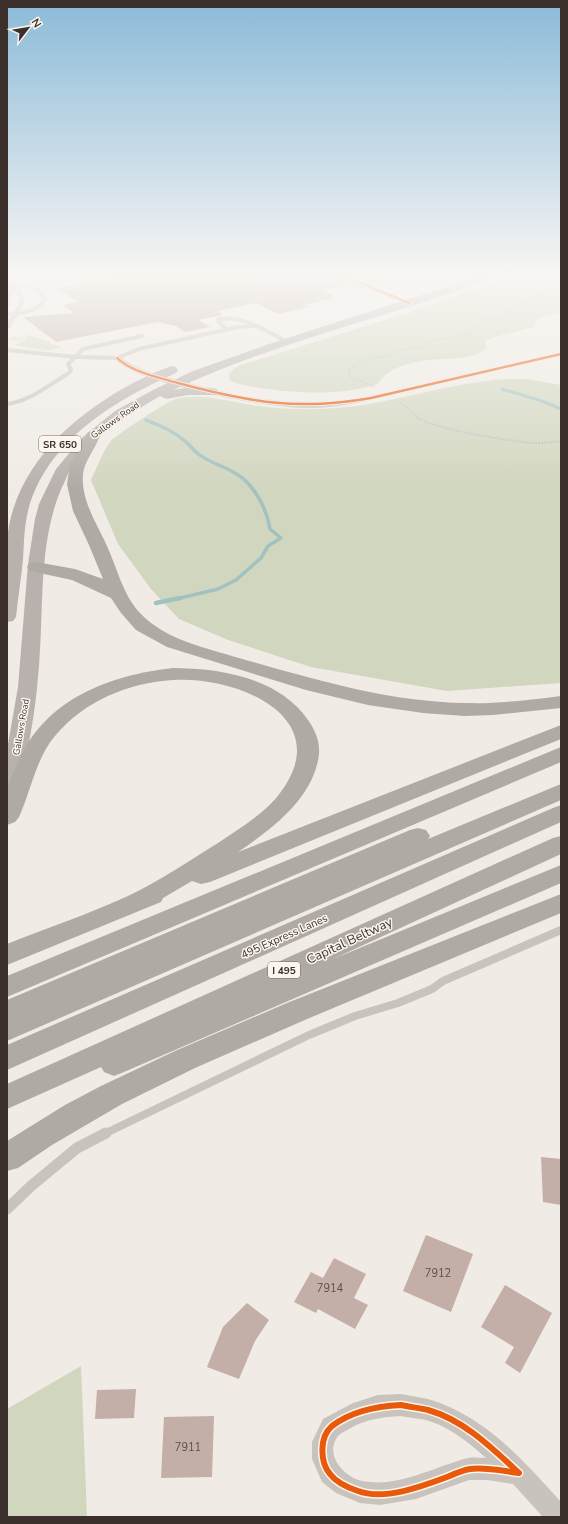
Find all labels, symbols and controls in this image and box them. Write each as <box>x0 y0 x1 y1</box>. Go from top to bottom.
north arrow <box>8 8 48 48</box>
text: N <box>28 16 45 30</box>
street label: Gallows Road <box>88 399 142 441</box>
road number: SR 650 <box>39 436 81 452</box>
street label: Gallows Road <box>10 698 32 756</box>
street label: 495 Express Lanes <box>238 911 330 962</box>
street label: Capital Beltway <box>303 913 396 969</box>
road number: I 495 <box>268 962 300 978</box>
house number: 7912 <box>425 1266 451 1281</box>
house number: 7914 <box>317 1281 344 1296</box>
house number: 7911 <box>175 1440 201 1455</box>

